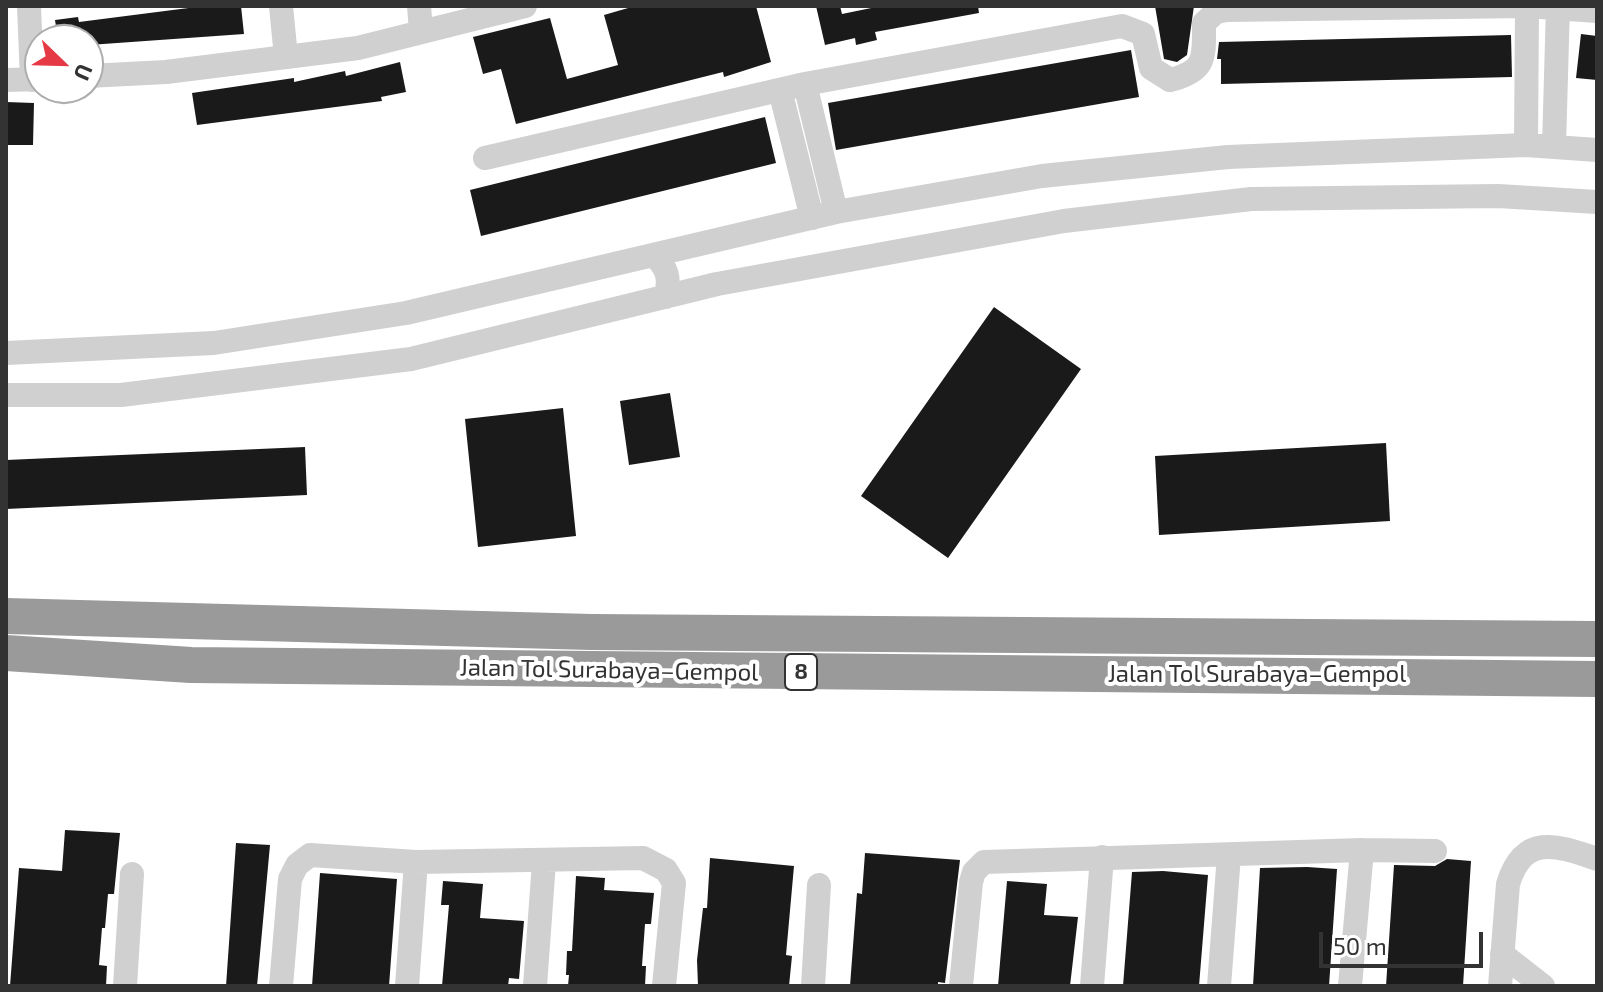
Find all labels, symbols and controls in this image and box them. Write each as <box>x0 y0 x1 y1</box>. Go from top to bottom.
north arrow <box>24 24 104 104</box>
text: U <box>69 61 99 85</box>
street label: Jalan Tol Surabaya–Gempol <box>459 653 759 687</box>
road number: 8 <box>785 654 817 690</box>
street label: Jalan Tol Surabaya–Gempol <box>1108 660 1406 688</box>
scale bar <box>1323 916 1487 966</box>
text: 50 m <box>1333 931 1387 960</box>

